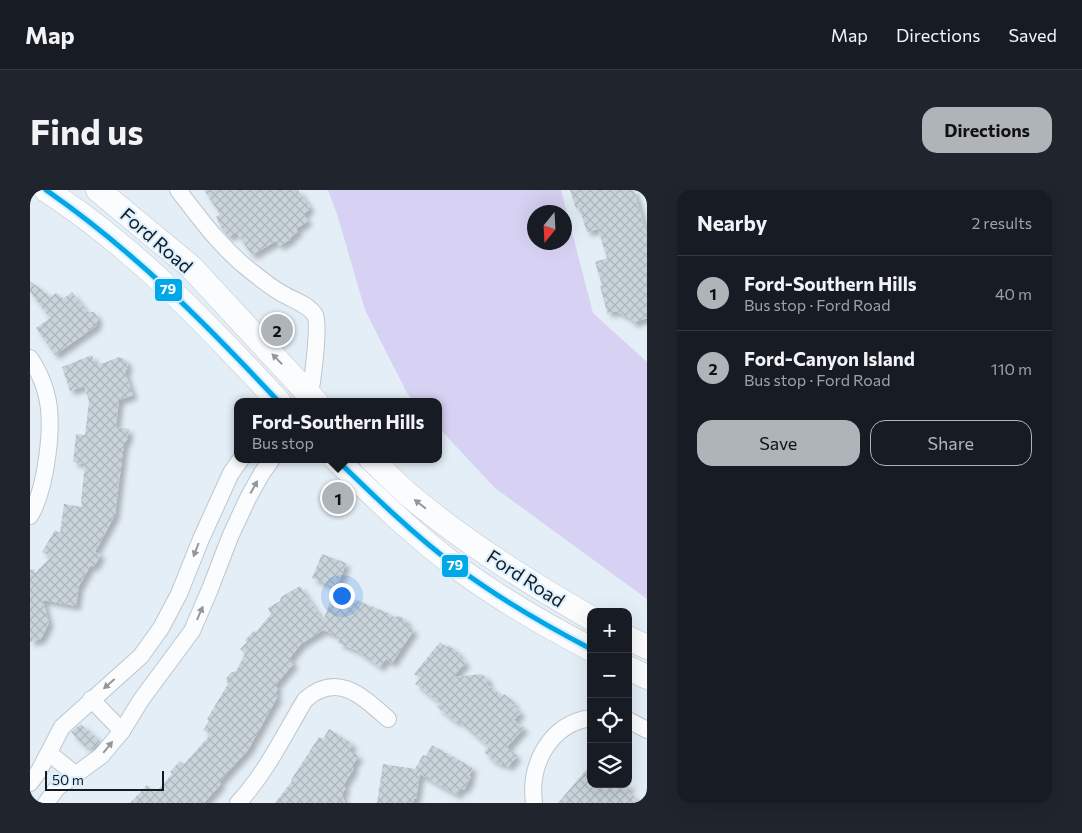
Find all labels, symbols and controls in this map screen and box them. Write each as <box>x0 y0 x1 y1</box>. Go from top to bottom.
text: Map <box>25 20 75 49</box>
text: Map <box>831 24 868 46</box>
text: Directions <box>896 24 980 46</box>
text: Saved <box>1008 24 1057 46</box>
button: Directions <box>922 107 1052 153</box>
text: Find us <box>30 109 144 152</box>
street label: Ford Road <box>116 202 198 278</box>
north arrow <box>527 205 572 250</box>
text: Nearby <box>697 210 767 235</box>
text: 2 results <box>971 213 1032 232</box>
text: Ford-Southern Hills <box>744 272 917 295</box>
line badge: 79 <box>154 278 183 302</box>
text: 79 <box>160 280 176 297</box>
text: 1 <box>709 284 717 303</box>
text: 40 m <box>995 284 1032 303</box>
text: Bus stop · Ford Road <box>744 295 890 314</box>
pin: 2 <box>261 311 293 349</box>
text: Ford-Canyon Island <box>744 347 915 370</box>
one-way arrow <box>271 353 283 365</box>
text: 2 <box>708 359 718 378</box>
text: 110 m <box>991 359 1032 378</box>
text: Bus stop · Ford Road <box>744 370 890 389</box>
popup <box>234 398 442 463</box>
text: Ford-Southern Hills <box>252 410 424 433</box>
button: Save <box>697 420 860 466</box>
button: Share <box>870 420 1032 466</box>
text: Bus stop <box>252 433 314 452</box>
pin: 1 <box>322 479 354 517</box>
one-way arrow <box>250 480 258 495</box>
one-way arrow <box>414 498 427 509</box>
one-way arrow <box>192 543 200 558</box>
street label: Ford Road <box>483 544 569 612</box>
line badge: 79 <box>441 554 469 578</box>
text: 79 <box>447 556 463 573</box>
your location <box>329 583 355 609</box>
one-way arrow <box>197 606 205 620</box>
map controls <box>587 608 632 788</box>
button: + <box>587 608 632 653</box>
button: − <box>587 653 632 698</box>
one-way arrow <box>103 678 115 689</box>
button: locate <box>587 698 632 743</box>
one-way arrow <box>103 740 114 753</box>
button: layers <box>587 743 632 788</box>
scale bar <box>45 768 164 791</box>
text: 50 m <box>52 771 84 788</box>

